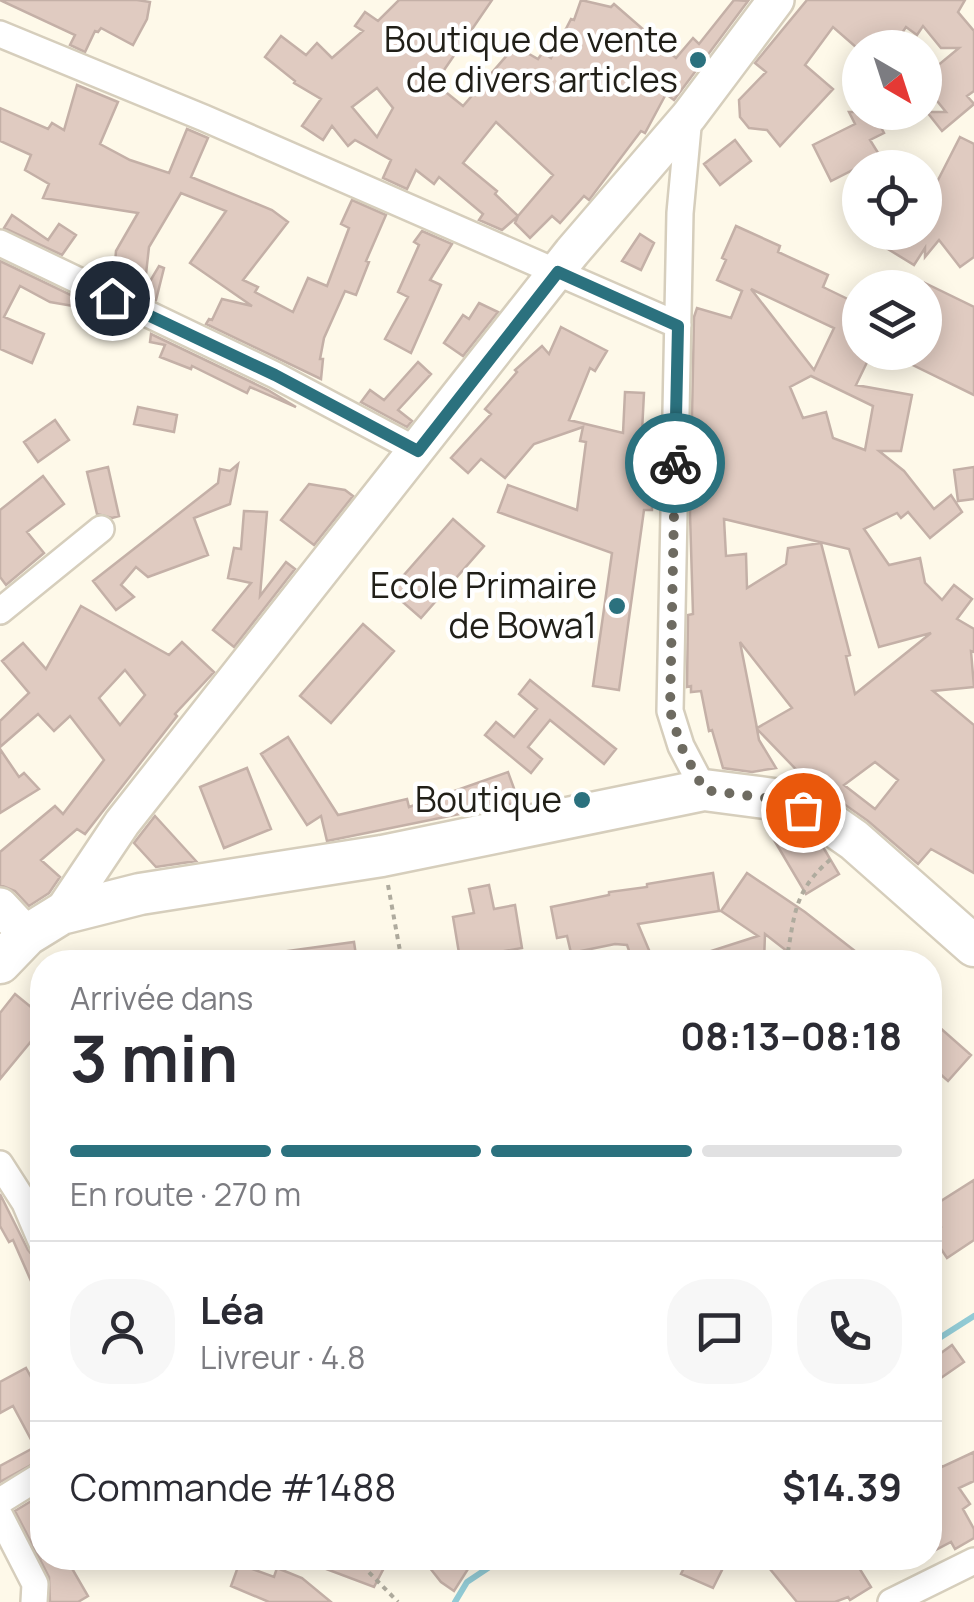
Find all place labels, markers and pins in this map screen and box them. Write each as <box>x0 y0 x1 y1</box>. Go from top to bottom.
place label: Boutique de vente de divers articles <box>384 15 678 103</box>
marker: Boutique de vente de divers articles <box>687 49 709 71</box>
pin <box>70 256 155 341</box>
place label: Ecole Primaire de Bowa1 <box>370 561 597 649</box>
marker: Ecole Primaire de Bowa1 <box>606 595 628 617</box>
pin <box>761 768 846 853</box>
place label: Boutique <box>415 775 562 823</box>
marker: Boutique <box>571 789 593 811</box>

